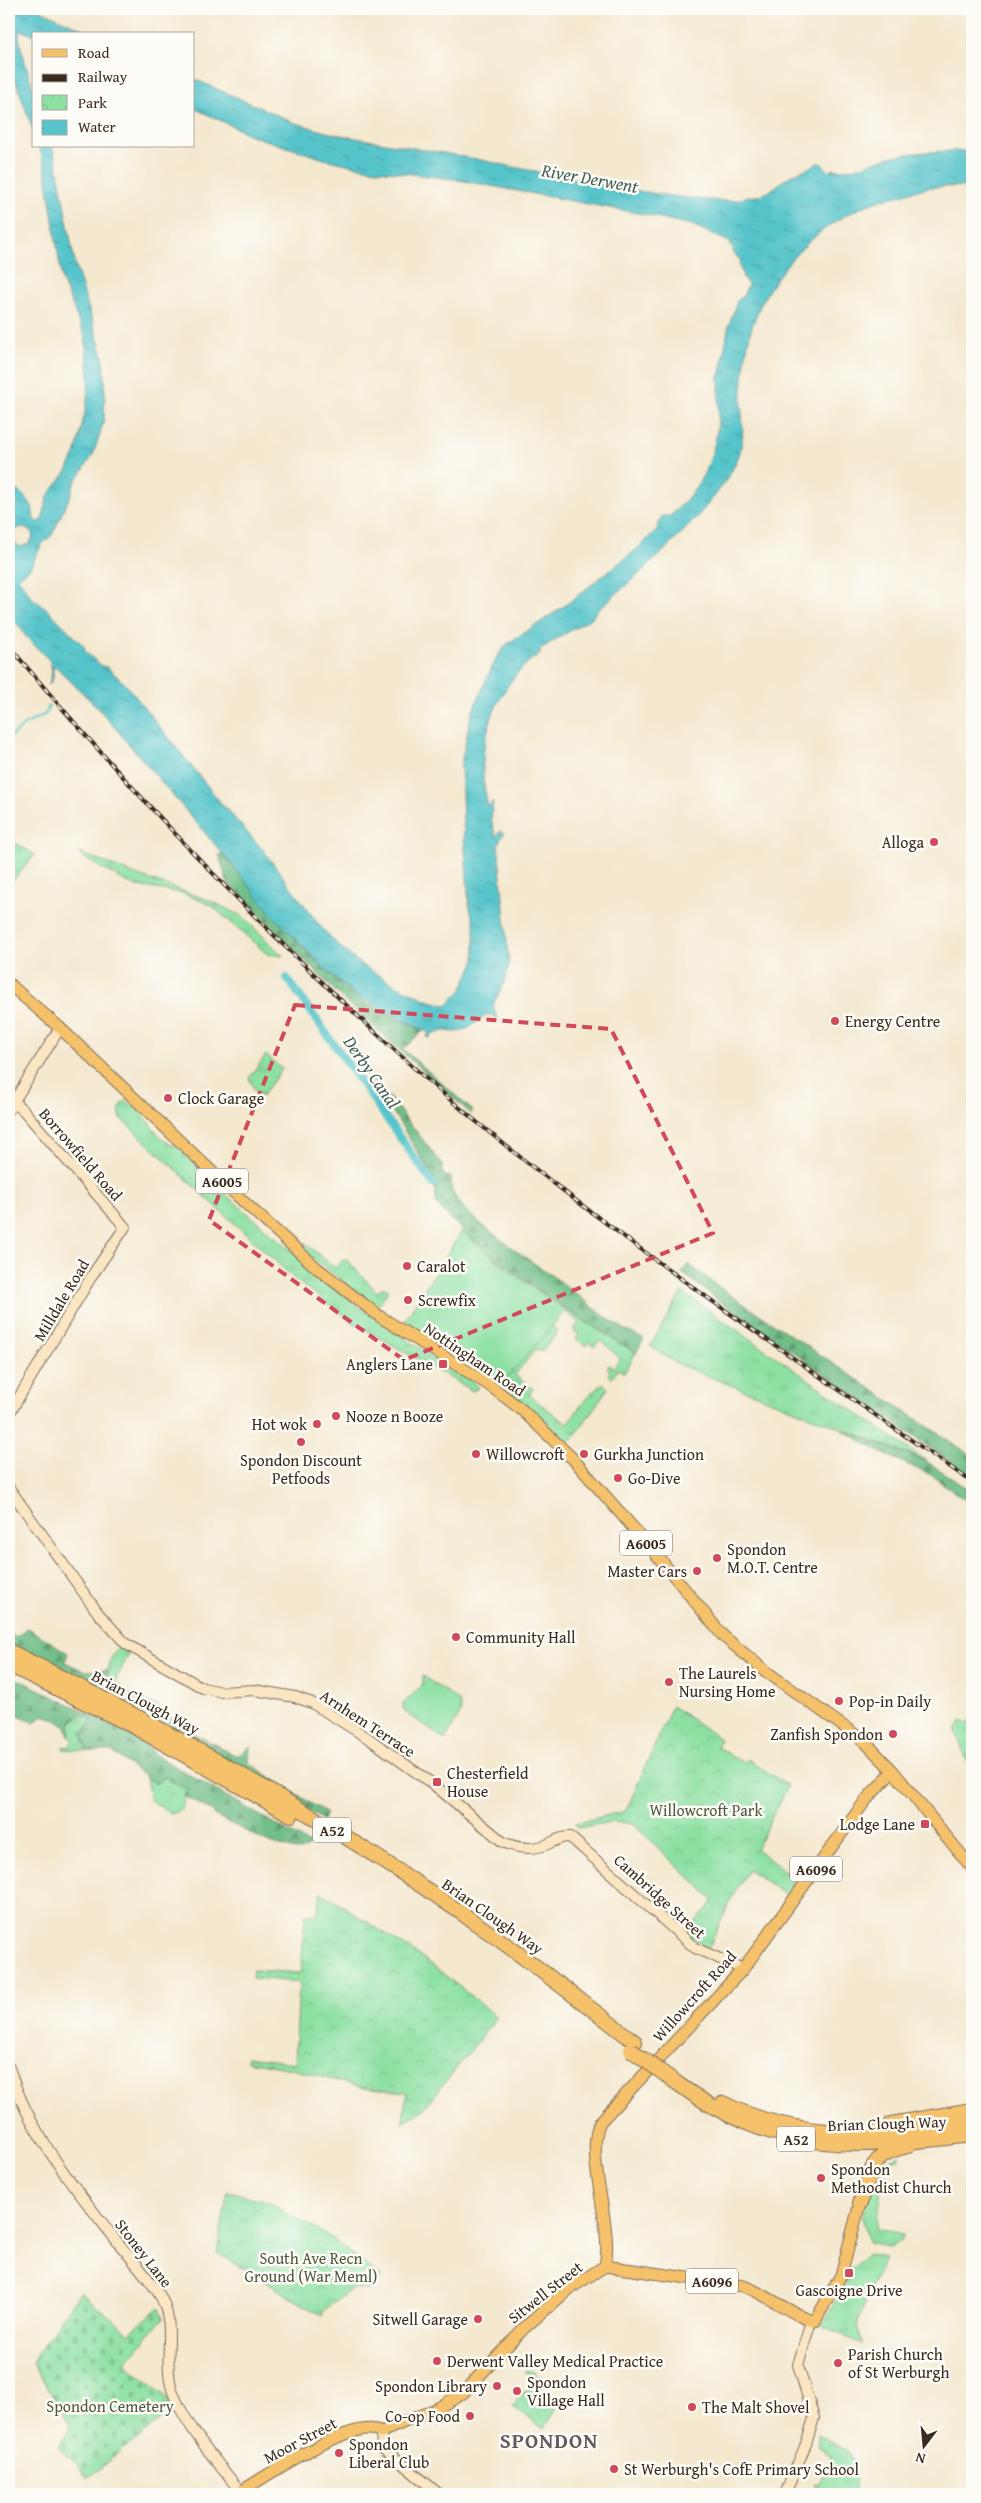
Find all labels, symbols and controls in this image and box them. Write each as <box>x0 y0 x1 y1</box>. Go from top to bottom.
legend <box>32 32 195 148</box>
text: Road <box>78 42 109 63</box>
text: Railway <box>78 66 128 87</box>
text: Park <box>78 92 107 113</box>
text: Water <box>78 116 116 137</box>
water label: River Derwent <box>539 156 641 200</box>
place label: Alloga <box>882 830 924 854</box>
marker: Alloga <box>928 836 940 848</box>
place label: Energy Centre <box>845 1009 940 1033</box>
marker: Energy Centre <box>829 1015 841 1027</box>
water label: Derby Canal <box>336 1029 407 1114</box>
place label: Clock Garage <box>178 1086 264 1110</box>
marker: Clock Garage <box>162 1092 174 1104</box>
street label: Borrowfield Road <box>34 1102 129 1206</box>
road number: A6005 <box>196 1168 248 1194</box>
street label: Milldale Road <box>27 1254 95 1345</box>
place label: Caralot <box>417 1254 466 1278</box>
marker: Caralot <box>401 1260 413 1272</box>
place label: Screwfix <box>418 1288 477 1312</box>
marker: Screwfix <box>402 1294 414 1306</box>
street label: Nottingham Road <box>419 1316 531 1402</box>
place label: Anglers Lane <box>346 1352 433 1376</box>
marker: Anglers Lane <box>437 1358 449 1370</box>
place label: Nooze n Booze <box>346 1404 443 1428</box>
marker: Nooze n Booze <box>330 1410 342 1422</box>
place label: Hot wok <box>252 1412 308 1436</box>
marker: Hot wok <box>311 1418 323 1430</box>
marker: Spondon Discount Petfoods <box>295 1436 307 1448</box>
place label: Willowcroft <box>486 1442 565 1466</box>
place label: Gurkha Junction <box>594 1442 704 1466</box>
place label: Spondon Discount Petfoods <box>240 1448 362 1490</box>
marker: Willowcroft <box>470 1448 482 1460</box>
marker: Gurkha Junction <box>578 1448 590 1460</box>
place label: Go-Dive <box>628 1466 680 1490</box>
marker: Go-Dive <box>612 1472 624 1484</box>
road number: A6005 <box>620 1530 672 1556</box>
place label: Spondon M.O.T. Centre <box>727 1537 818 1579</box>
marker: Spondon M.O.T. Centre <box>711 1552 723 1564</box>
place label: Master Cars <box>607 1559 687 1583</box>
marker: Master Cars <box>691 1565 703 1577</box>
place label: Community Hall <box>466 1625 576 1649</box>
marker: Community Hall <box>450 1631 462 1643</box>
place label: The Laurels Nursing Home <box>679 1661 775 1703</box>
street label: Brian Clough Way <box>88 1663 204 1741</box>
marker: The Laurels Nursing Home <box>663 1676 675 1688</box>
street label: Arnhem Terrace <box>316 1683 420 1763</box>
place label: Pop-in Daily <box>849 1689 931 1713</box>
marker: Pop-in Daily <box>833 1695 845 1707</box>
place label: Zanfish Spondon <box>770 1722 883 1746</box>
marker: Zanfish Spondon <box>887 1728 899 1740</box>
place label: Chesterfield House <box>447 1761 529 1803</box>
marker: Chesterfield House <box>431 1776 443 1788</box>
park label: Willowcroft Park <box>649 1798 763 1822</box>
place label: Lodge Lane <box>840 1812 915 1836</box>
road number: A52 <box>313 1818 351 1842</box>
marker: Lodge Lane <box>919 1818 931 1830</box>
street label: Cambridge Street <box>609 1848 712 1944</box>
road number: A6096 <box>790 1856 842 1882</box>
street label: Brian Clough Way <box>437 1872 549 1960</box>
street label: Willowcroft Road <box>646 1945 742 2047</box>
street label: Brian Clough Way <box>827 2109 947 2137</box>
road number: A52 <box>777 2126 815 2152</box>
place label: Spondon Methodist Church <box>831 2157 952 2199</box>
marker: Spondon Methodist Church <box>815 2172 827 2184</box>
street label: Stoney Lane <box>109 2214 179 2292</box>
park label: South Ave Recn Ground (War Meml) <box>245 2246 377 2288</box>
street label: Sitwell Street <box>502 2255 588 2329</box>
marker: Gascoigne Drive <box>843 2267 855 2279</box>
road number: A6096 <box>686 2268 738 2294</box>
place label: Gascoigne Drive <box>796 2278 902 2302</box>
place label: Sitwell Garage <box>373 2307 468 2331</box>
marker: Sitwell Garage <box>472 2313 484 2325</box>
place label: Parish Church of St Werburgh <box>848 2342 949 2384</box>
place label: Derwent Valley Medical Practice <box>447 2349 663 2373</box>
marker: Derwent Valley Medical Practice <box>431 2355 443 2367</box>
marker: Parish Church of St Werburgh <box>832 2357 844 2369</box>
place label: Spondon Village Hall <box>527 2370 605 2412</box>
place label: Spondon Library <box>375 2374 487 2398</box>
marker: Spondon Library <box>491 2380 503 2392</box>
marker: Spondon Village Hall <box>511 2385 523 2397</box>
park label: Spondon Cemetery <box>46 2394 174 2418</box>
place label: The Malt Shovel <box>702 2395 810 2419</box>
marker: The Malt Shovel <box>686 2401 698 2413</box>
place label: Co-op Food <box>385 2404 460 2428</box>
street label: Moor Street <box>259 2410 341 2469</box>
marker: Co-op Food <box>464 2410 476 2422</box>
north arrow <box>898 2420 948 2470</box>
district label: SPONDON <box>500 2425 598 2456</box>
place label: Spondon Liberal Club <box>349 2432 429 2474</box>
marker: Spondon Liberal Club <box>333 2447 345 2459</box>
text: N <box>913 2447 928 2469</box>
place label: St Werburgh's CofE Primary School <box>624 2457 860 2481</box>
marker: St Werburgh's CofE Primary School <box>608 2463 620 2475</box>

